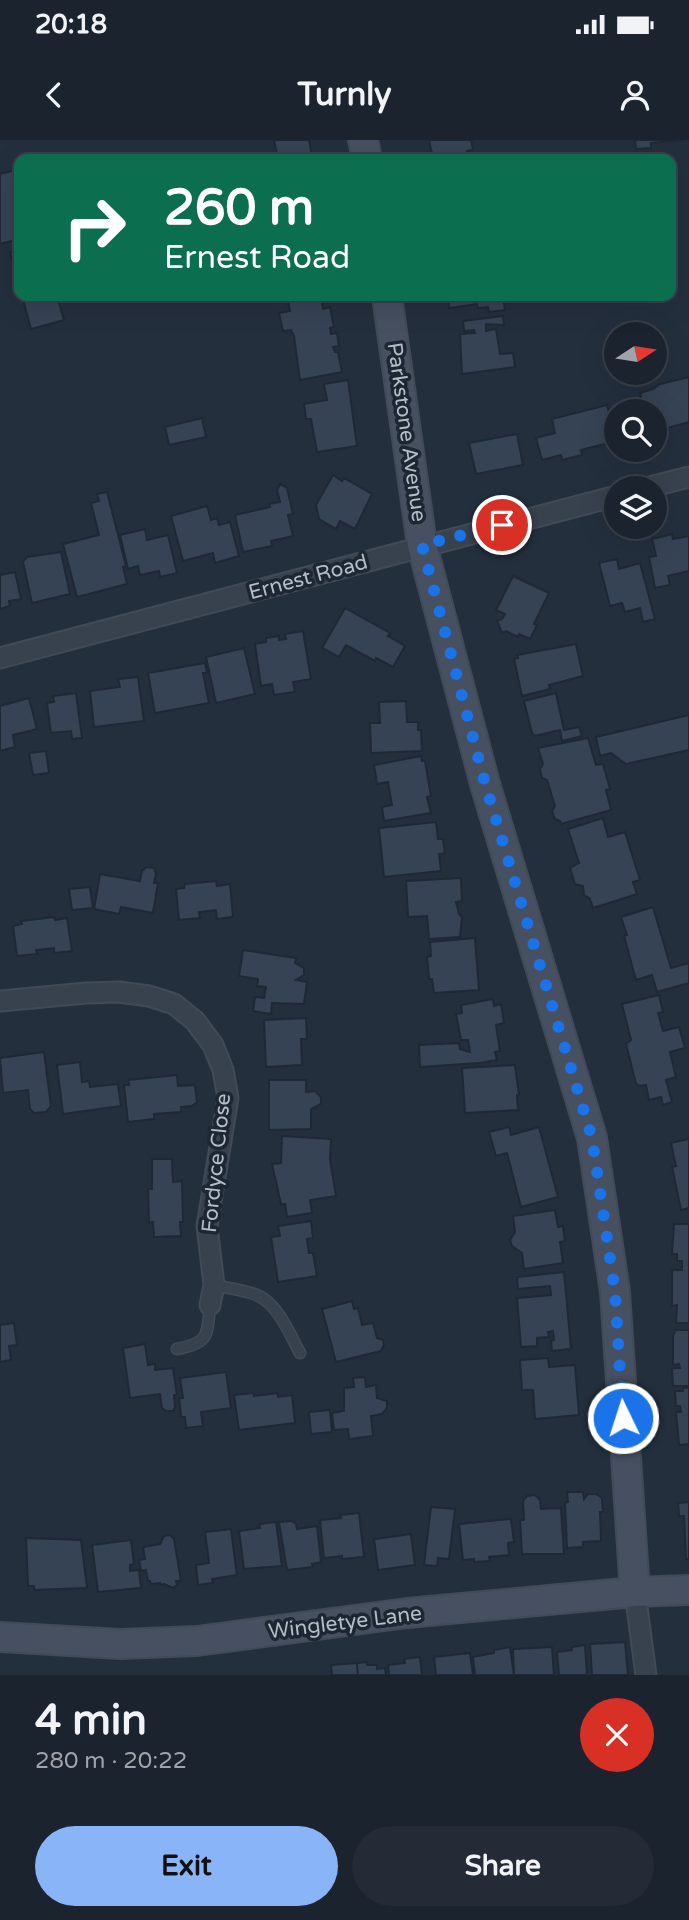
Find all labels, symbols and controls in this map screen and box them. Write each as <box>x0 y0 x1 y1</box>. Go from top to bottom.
text: 20:18 <box>35 9 107 40</box>
icon: back <box>35 76 73 114</box>
text: Turnly <box>298 76 391 114</box>
icon: person <box>616 76 654 114</box>
text: 260 m <box>164 179 314 238</box>
icon: right <box>49 182 140 273</box>
text: Ernest Road <box>164 239 350 277</box>
north arrow <box>604 322 667 385</box>
map controls <box>604 322 667 539</box>
street label: Parkstone Avenue <box>382 341 431 523</box>
button: search <box>604 399 667 462</box>
button: layers <box>604 476 667 539</box>
pin <box>472 495 532 555</box>
icon: arrive <box>483 506 521 544</box>
street label: Ernest Road <box>246 550 370 605</box>
street label: Fordyce Close <box>197 1092 236 1234</box>
position arrow <box>586 1381 660 1455</box>
street label: Wingletye Lane <box>267 1601 423 1644</box>
text: 4 min <box>35 1695 147 1746</box>
button: close <box>580 1698 654 1772</box>
text: 280 m · 20:22 <box>35 1747 187 1775</box>
button: Exit <box>35 1826 338 1906</box>
button: Share <box>352 1826 654 1906</box>

